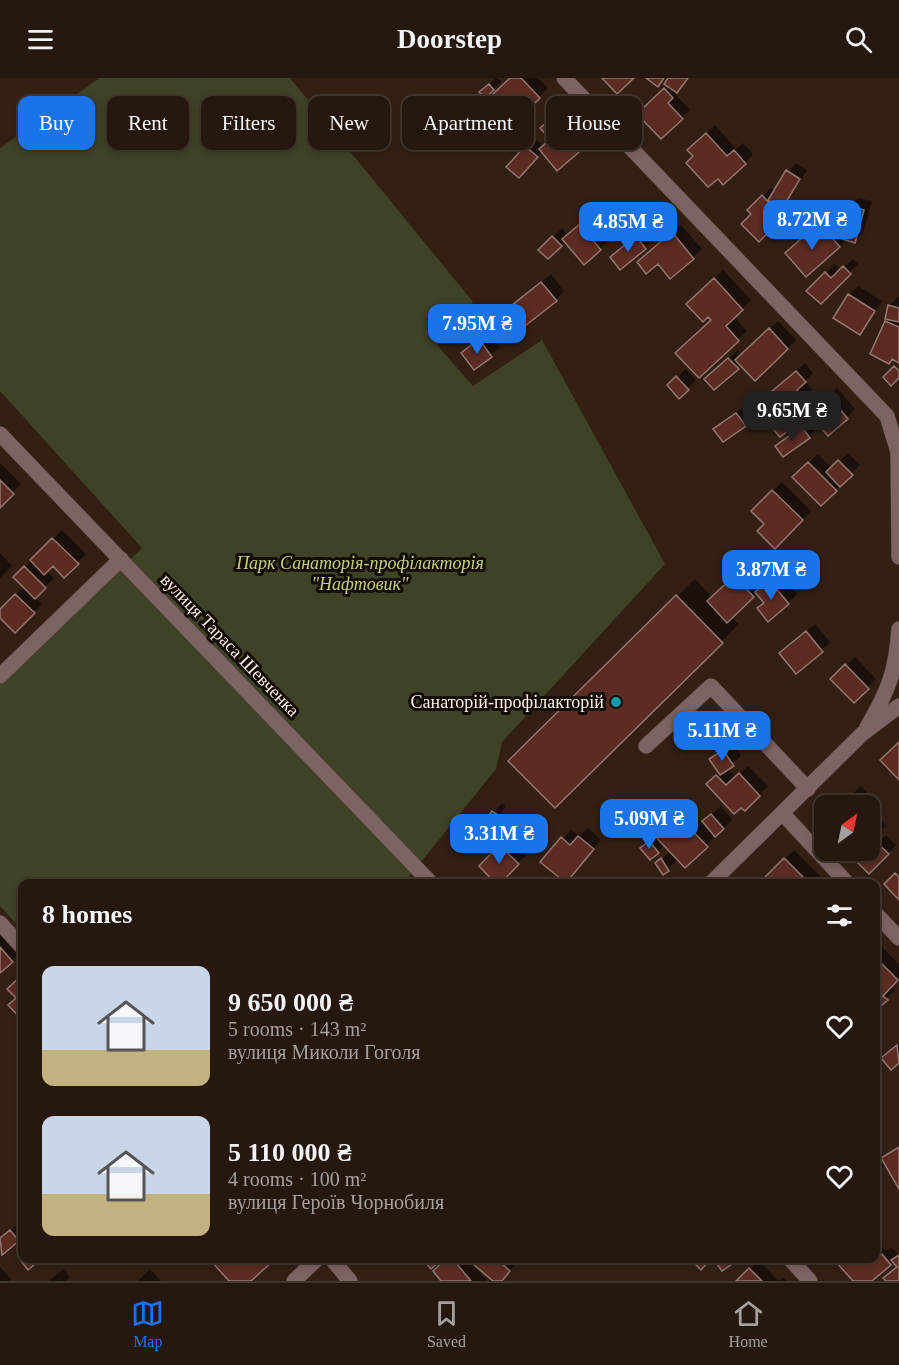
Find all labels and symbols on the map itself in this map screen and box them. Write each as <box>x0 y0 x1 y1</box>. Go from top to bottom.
pin: 8.72M ₴ <box>757 200 867 251</box>
pin: 4.85M ₴ <box>573 202 683 253</box>
pin: 7.95M ₴ <box>422 304 532 355</box>
pin: 9.65M ₴ <box>737 391 847 442</box>
pin: 3.87M ₴ <box>716 550 826 601</box>
park label: Парк Санаторія-профілакторія "Нафтовик" <box>235 553 484 594</box>
street label: вулиця Тараса Шевченка <box>157 570 303 720</box>
place label: Санаторій-профілакторій <box>411 692 604 712</box>
marker: Санаторій-профілакторій <box>609 695 623 709</box>
pin: 5.11M ₴ <box>667 711 777 762</box>
north arrow <box>814 795 880 861</box>
pin: 5.09M ₴ <box>594 799 704 850</box>
pin: 3.31M ₴ <box>444 814 554 865</box>

